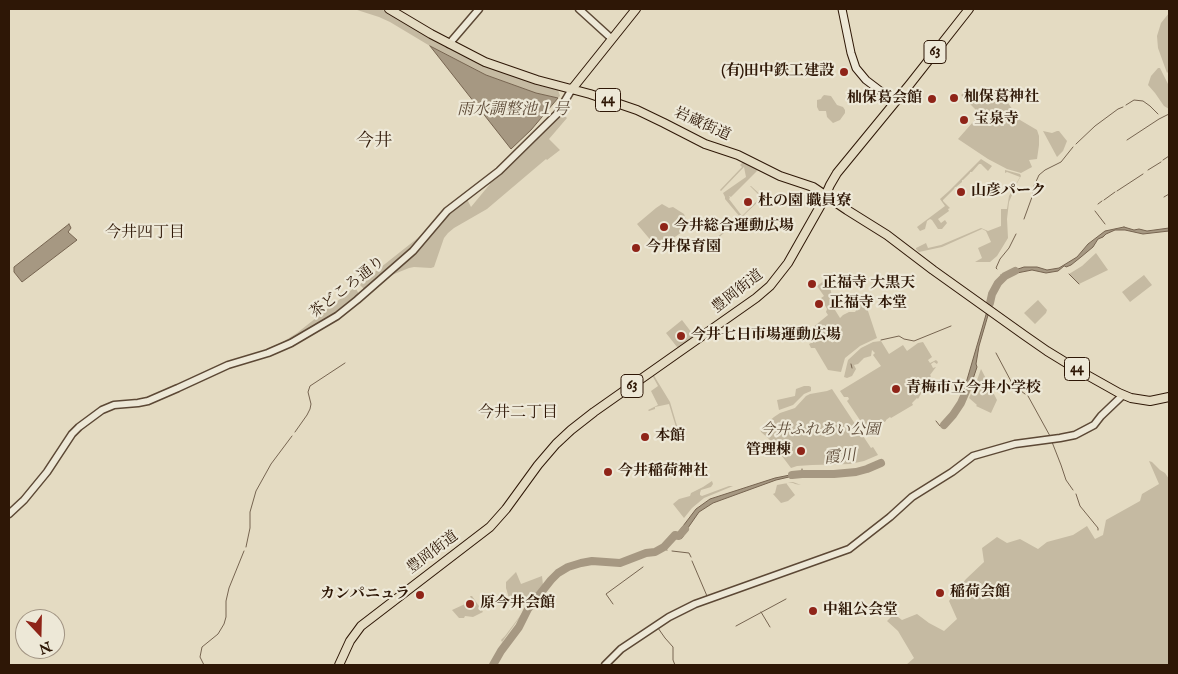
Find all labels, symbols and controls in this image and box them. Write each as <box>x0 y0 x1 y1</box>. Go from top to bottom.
road number: 63 <box>924 41 946 64</box>
place label: (有)田中鉄工建設 <box>721 63 834 81</box>
marker: (有)田中鉄工建設 <box>838 66 850 78</box>
road number: 44 <box>596 88 620 112</box>
place label: 杣保葛神社 <box>964 89 1039 107</box>
place label: 杣保葛会館 <box>847 90 922 108</box>
marker: 杣保葛神社 <box>948 92 960 104</box>
marker: 杣保葛会館 <box>926 93 938 105</box>
water label: 雨水調整池１号 <box>457 101 569 121</box>
street label: 岩蔵街道 <box>671 105 733 145</box>
place label: 宝泉寺 <box>974 111 1019 129</box>
marker: 宝泉寺 <box>958 114 970 126</box>
district label: 今井 <box>356 131 392 153</box>
place label: 山彦パーク <box>971 183 1046 201</box>
marker: 山彦パーク <box>955 186 967 198</box>
place label: 杜の園 職員寮 <box>758 193 851 211</box>
marker: 杜の園 職員寮 <box>742 196 754 208</box>
place label: 今井総合運動広場 <box>674 218 794 236</box>
marker: 今井総合運動広場 <box>658 221 670 233</box>
district label: 今井四丁目 <box>105 224 185 244</box>
place label: 今井保育園 <box>646 239 721 257</box>
marker: 今井保育園 <box>630 242 642 254</box>
street label: 茶どころ通り <box>307 253 389 323</box>
street label: 豊岡街道 <box>709 266 767 318</box>
place label: 正福寺 大黒天 <box>822 275 915 293</box>
marker: 正福寺 大黒天 <box>806 278 818 290</box>
place label: 正福寺 本堂 <box>829 295 907 313</box>
marker: 正福寺 本堂 <box>813 298 825 310</box>
place label: 今井七日市場運動広場 <box>691 327 841 345</box>
marker: 今井七日市場運動広場 <box>675 330 687 342</box>
road number: 44 <box>1064 358 1090 380</box>
road number: 63 <box>621 374 643 398</box>
place label: 青梅市立今井小学校 <box>906 380 1041 398</box>
marker: 青梅市立今井小学校 <box>890 383 902 395</box>
district label: 今井二丁目 <box>478 404 558 424</box>
park label: 今井ふれあい公園 <box>760 422 880 440</box>
place label: 本館 <box>655 428 685 446</box>
marker: 本館 <box>639 431 651 443</box>
place label: 管理棟 <box>746 442 791 460</box>
marker: 管理棟 <box>795 445 807 457</box>
water label: 霞川 <box>823 447 857 469</box>
place label: 今井稲荷神社 <box>618 463 708 481</box>
marker: 今井稲荷神社 <box>602 466 614 478</box>
street label: 豊岡街道 <box>404 528 462 578</box>
place label: 稲荷会館 <box>950 584 1010 602</box>
place label: カンパニュラ <box>320 586 410 604</box>
marker: 稲荷会館 <box>934 587 946 599</box>
marker: カンパニュラ <box>414 589 426 601</box>
place label: 原今井会館 <box>480 595 555 613</box>
marker: 原今井会館 <box>464 598 476 610</box>
place label: 中組公会堂 <box>823 602 898 620</box>
marker: 中組公会堂 <box>807 605 819 617</box>
north arrow <box>15 609 65 659</box>
text: N <box>36 636 54 658</box>

